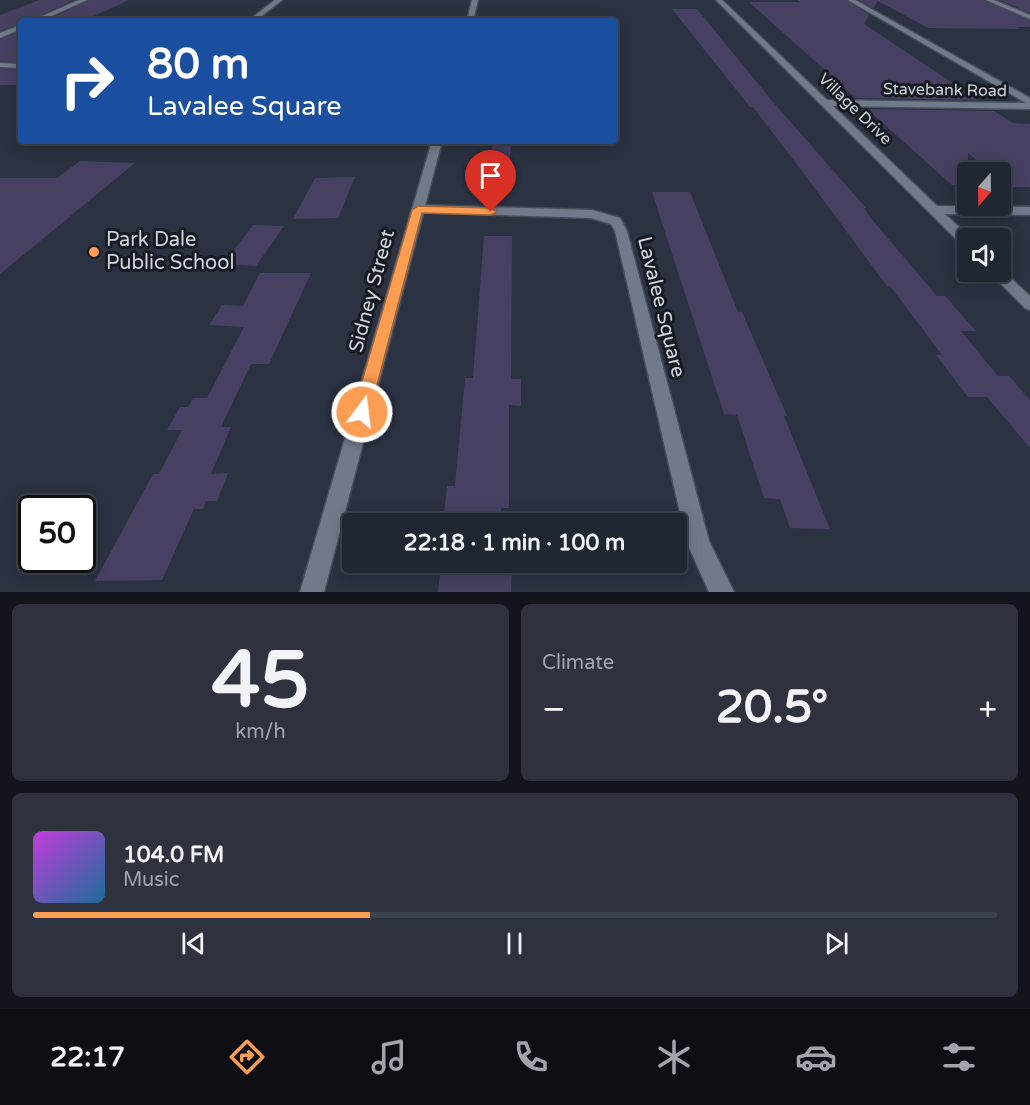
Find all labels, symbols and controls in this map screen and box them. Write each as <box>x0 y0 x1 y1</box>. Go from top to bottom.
text: 80 m <box>147 39 249 90</box>
icon: right <box>48 42 126 120</box>
street label: Village Drive <box>814 69 896 149</box>
street label: Stavebank Road <box>883 79 1007 101</box>
text: Lavalee Square <box>147 90 342 123</box>
pin <box>465 150 516 212</box>
icon: arrive <box>474 159 507 192</box>
north arrow <box>957 162 1011 216</box>
map controls <box>957 162 1011 282</box>
street label: Sidney Street <box>344 227 400 355</box>
place label: Park Dale Public School <box>106 228 234 275</box>
button: sound <box>957 228 1011 282</box>
street label: Lavalee Square <box>632 234 690 380</box>
marker: Park Dale Public School <box>87 245 101 259</box>
position arrow <box>330 380 394 444</box>
speed limit sign: 50 <box>18 495 96 573</box>
text: 22:18 · 1 min · 100 m <box>404 530 625 556</box>
text: 45 <box>212 634 309 728</box>
text: Climate <box>542 651 614 675</box>
text: 20.5° <box>716 681 828 735</box>
text: − <box>542 690 566 729</box>
text: + <box>978 690 997 729</box>
text: km/h <box>235 720 286 744</box>
text: 104.0 FM <box>123 842 224 868</box>
text: Music <box>123 868 179 892</box>
icon: previous <box>177 927 210 960</box>
icon: pause <box>498 927 531 960</box>
icon: next <box>820 927 853 960</box>
icon: directions <box>226 1036 268 1078</box>
icon: music <box>368 1036 410 1078</box>
icon: phone <box>510 1036 552 1078</box>
icon: climate <box>653 1036 695 1078</box>
icon: car <box>795 1036 837 1078</box>
icon: filters <box>938 1036 980 1078</box>
text: 22:17 <box>50 1041 125 1074</box>

